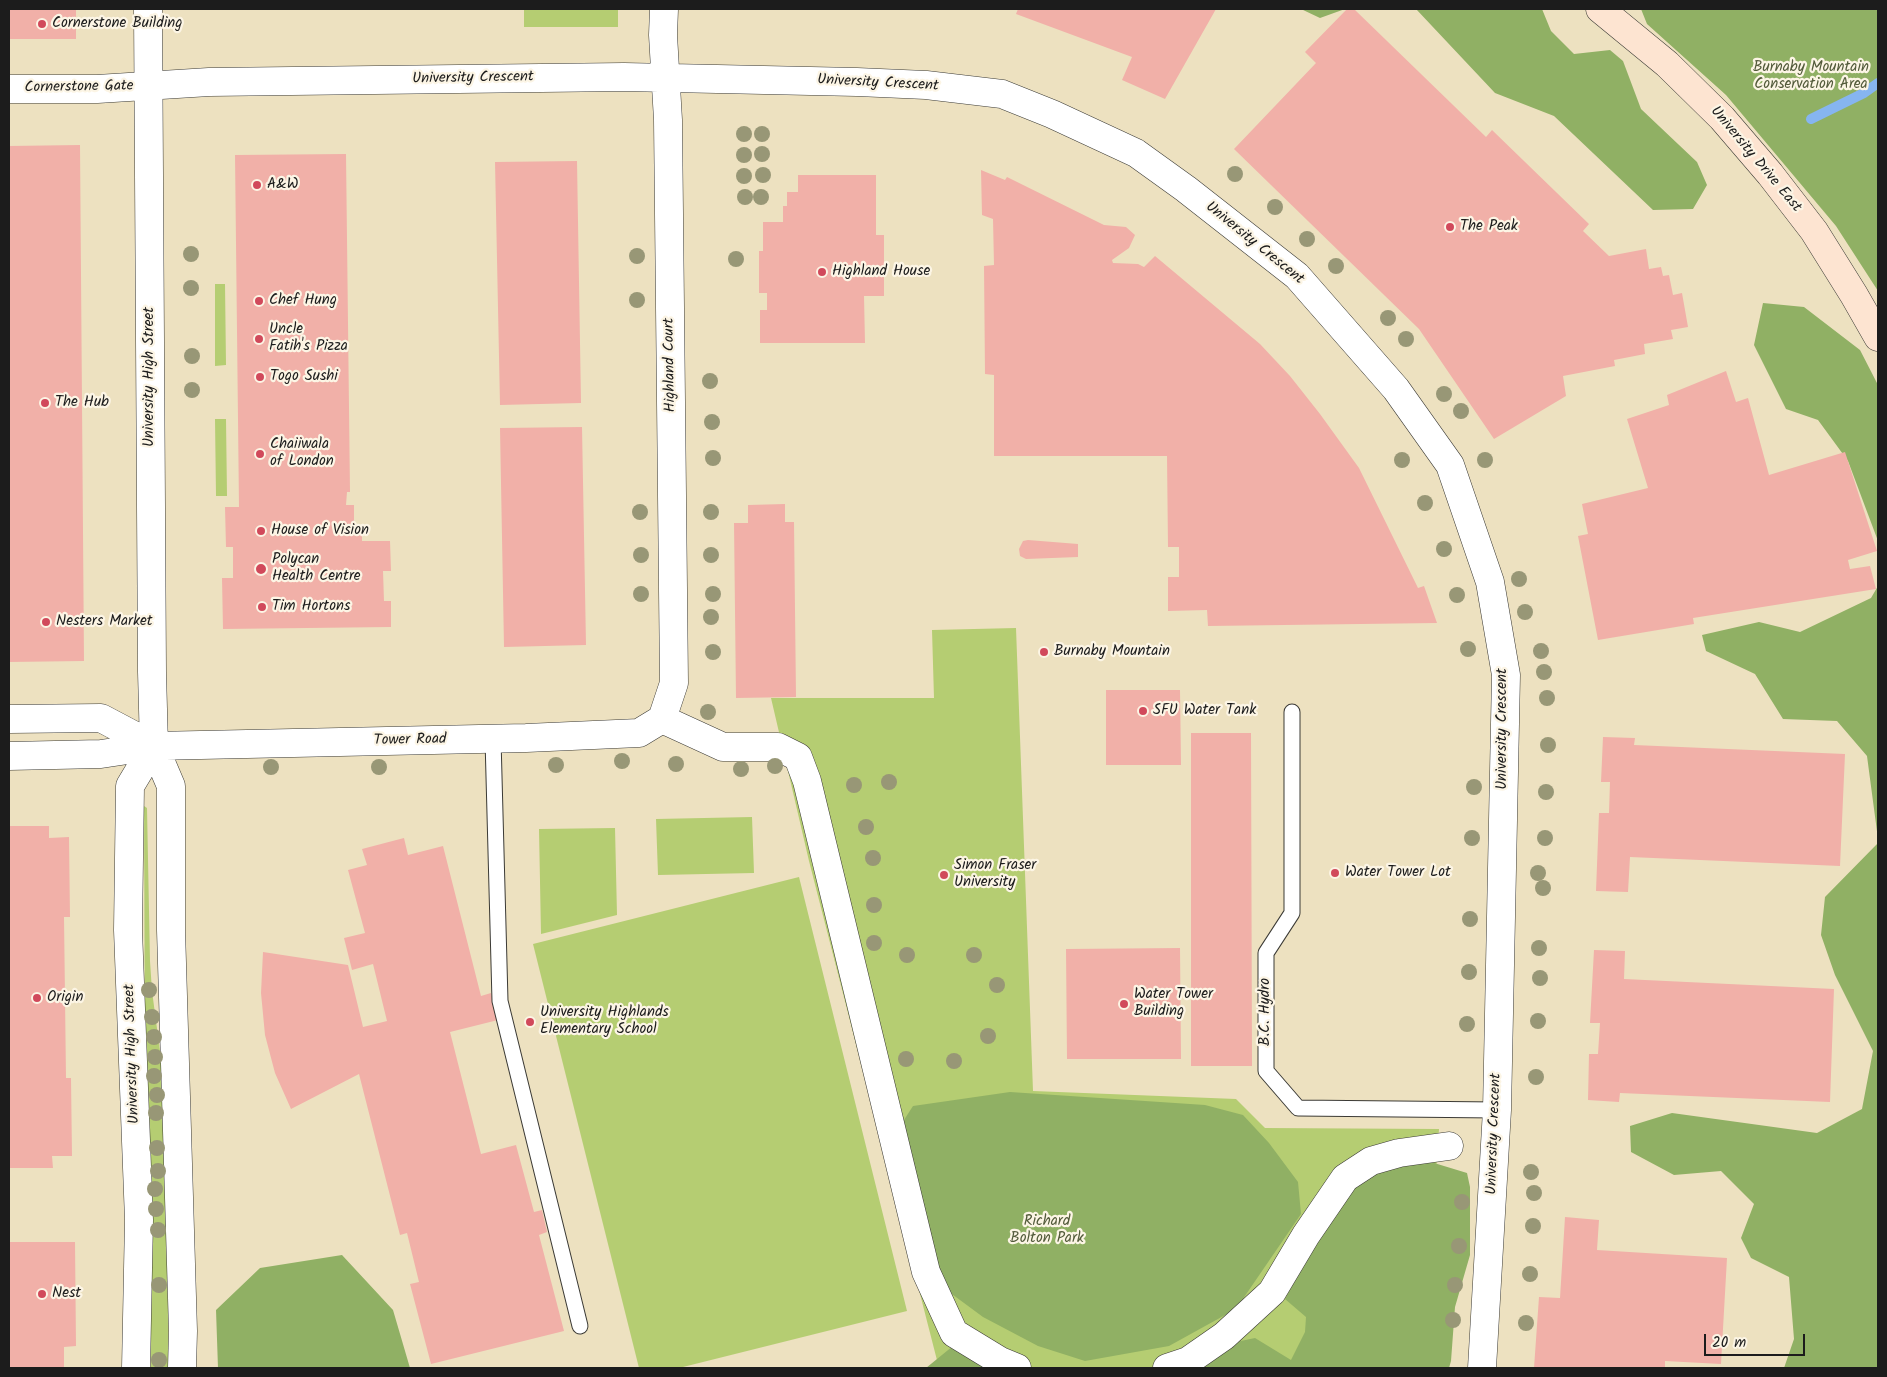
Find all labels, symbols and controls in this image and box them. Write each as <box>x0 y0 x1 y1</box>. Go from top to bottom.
place label: Cornerstone Building <box>52 15 182 33</box>
marker: Cornerstone Building <box>36 18 48 30</box>
park label: Burnaby Mountain Conservation Area <box>1753 59 1869 94</box>
street label: University Crescent <box>412 69 534 89</box>
street label: University Crescent <box>817 72 939 96</box>
street label: Cornerstone Gate <box>24 78 134 98</box>
street label: University Drive East <box>1705 103 1805 217</box>
place label: A&W <box>267 176 298 194</box>
marker: A&W <box>251 179 263 191</box>
street label: University Crescent <box>1201 199 1307 289</box>
place label: The Peak <box>1460 218 1518 236</box>
marker: The Peak <box>1444 221 1456 233</box>
place label: Highland House <box>832 263 930 281</box>
marker: Highland House <box>816 266 828 278</box>
place label: Chef Hung <box>269 292 337 310</box>
marker: Chef Hung <box>253 295 265 307</box>
street label: University High Street <box>141 307 159 447</box>
street label: Highland Court <box>661 317 681 413</box>
place label: Uncle Fatih's Pizza <box>269 321 348 356</box>
marker: Uncle Fatih's Pizza <box>253 333 265 345</box>
place label: Togo Sushi <box>270 368 338 386</box>
marker: Togo Sushi <box>254 371 266 383</box>
place label: The Hub <box>55 394 109 412</box>
marker: The Hub <box>39 397 51 409</box>
place label: Chaiiwala of London <box>270 436 334 471</box>
marker: Chaiiwala of London <box>254 448 266 460</box>
place label: House of Vision <box>271 522 369 540</box>
marker: House of Vision <box>255 525 267 537</box>
place label: Polycan Health Centre <box>272 551 361 586</box>
marker: Polycan Health Centre <box>254 562 268 576</box>
place label: Tim Hortons <box>272 598 350 616</box>
marker: Tim Hortons <box>256 601 268 613</box>
place label: Nesters Market <box>56 613 153 631</box>
marker: Nesters Market <box>40 616 52 628</box>
place label: Burnaby Mountain <box>1054 643 1170 661</box>
marker: Burnaby Mountain <box>1038 646 1050 658</box>
street label: University Crescent <box>1494 668 1512 790</box>
place label: SFU Water Tank <box>1153 702 1256 720</box>
marker: SFU Water Tank <box>1137 705 1149 717</box>
street label: Tower Road <box>373 731 447 751</box>
place label: Simon Fraser University <box>954 857 1036 892</box>
place label: Water Tower Lot <box>1345 864 1451 882</box>
marker: Water Tower Lot <box>1329 867 1341 879</box>
marker: Simon Fraser University <box>938 869 950 881</box>
street label: B.C. Hydro <box>1257 978 1275 1046</box>
street label: University High Street <box>122 984 144 1124</box>
place label: Water Tower Building <box>1134 986 1213 1021</box>
place label: Origin <box>47 989 83 1007</box>
marker: Origin <box>31 992 43 1004</box>
marker: Water Tower Building <box>1118 998 1130 1010</box>
place label: University Highlands Elementary School <box>540 1004 669 1039</box>
marker: University Highlands Elementary School <box>524 1016 536 1028</box>
street label: University Crescent <box>1484 1073 1506 1195</box>
park label: Richard Bolton Park <box>1010 1213 1084 1248</box>
place label: Nest <box>52 1285 81 1303</box>
marker: Nest <box>36 1288 48 1300</box>
scale bar <box>1707 1324 1808 1356</box>
text: 20 m <box>1712 1331 1746 1355</box>

